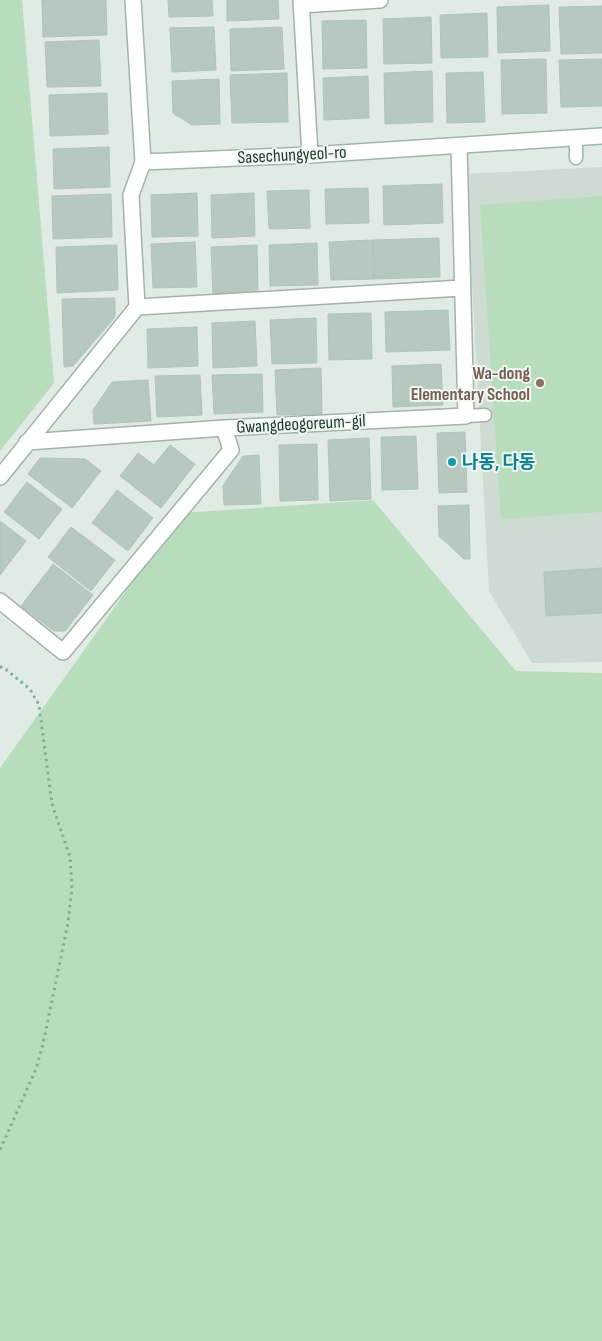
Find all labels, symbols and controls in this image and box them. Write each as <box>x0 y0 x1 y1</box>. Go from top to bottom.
street label: Sasechungyeol-ro <box>237 142 347 168</box>
place label: Wa-dong Elementary School <box>411 363 530 405</box>
marker: Wa-dong Elementary School <box>534 377 546 389</box>
street label: Gwangdeogoreum-gil <box>236 410 366 438</box>
place label: 나동, 다동 <box>462 452 535 473</box>
marker: 나동, 다동 <box>446 456 458 468</box>

